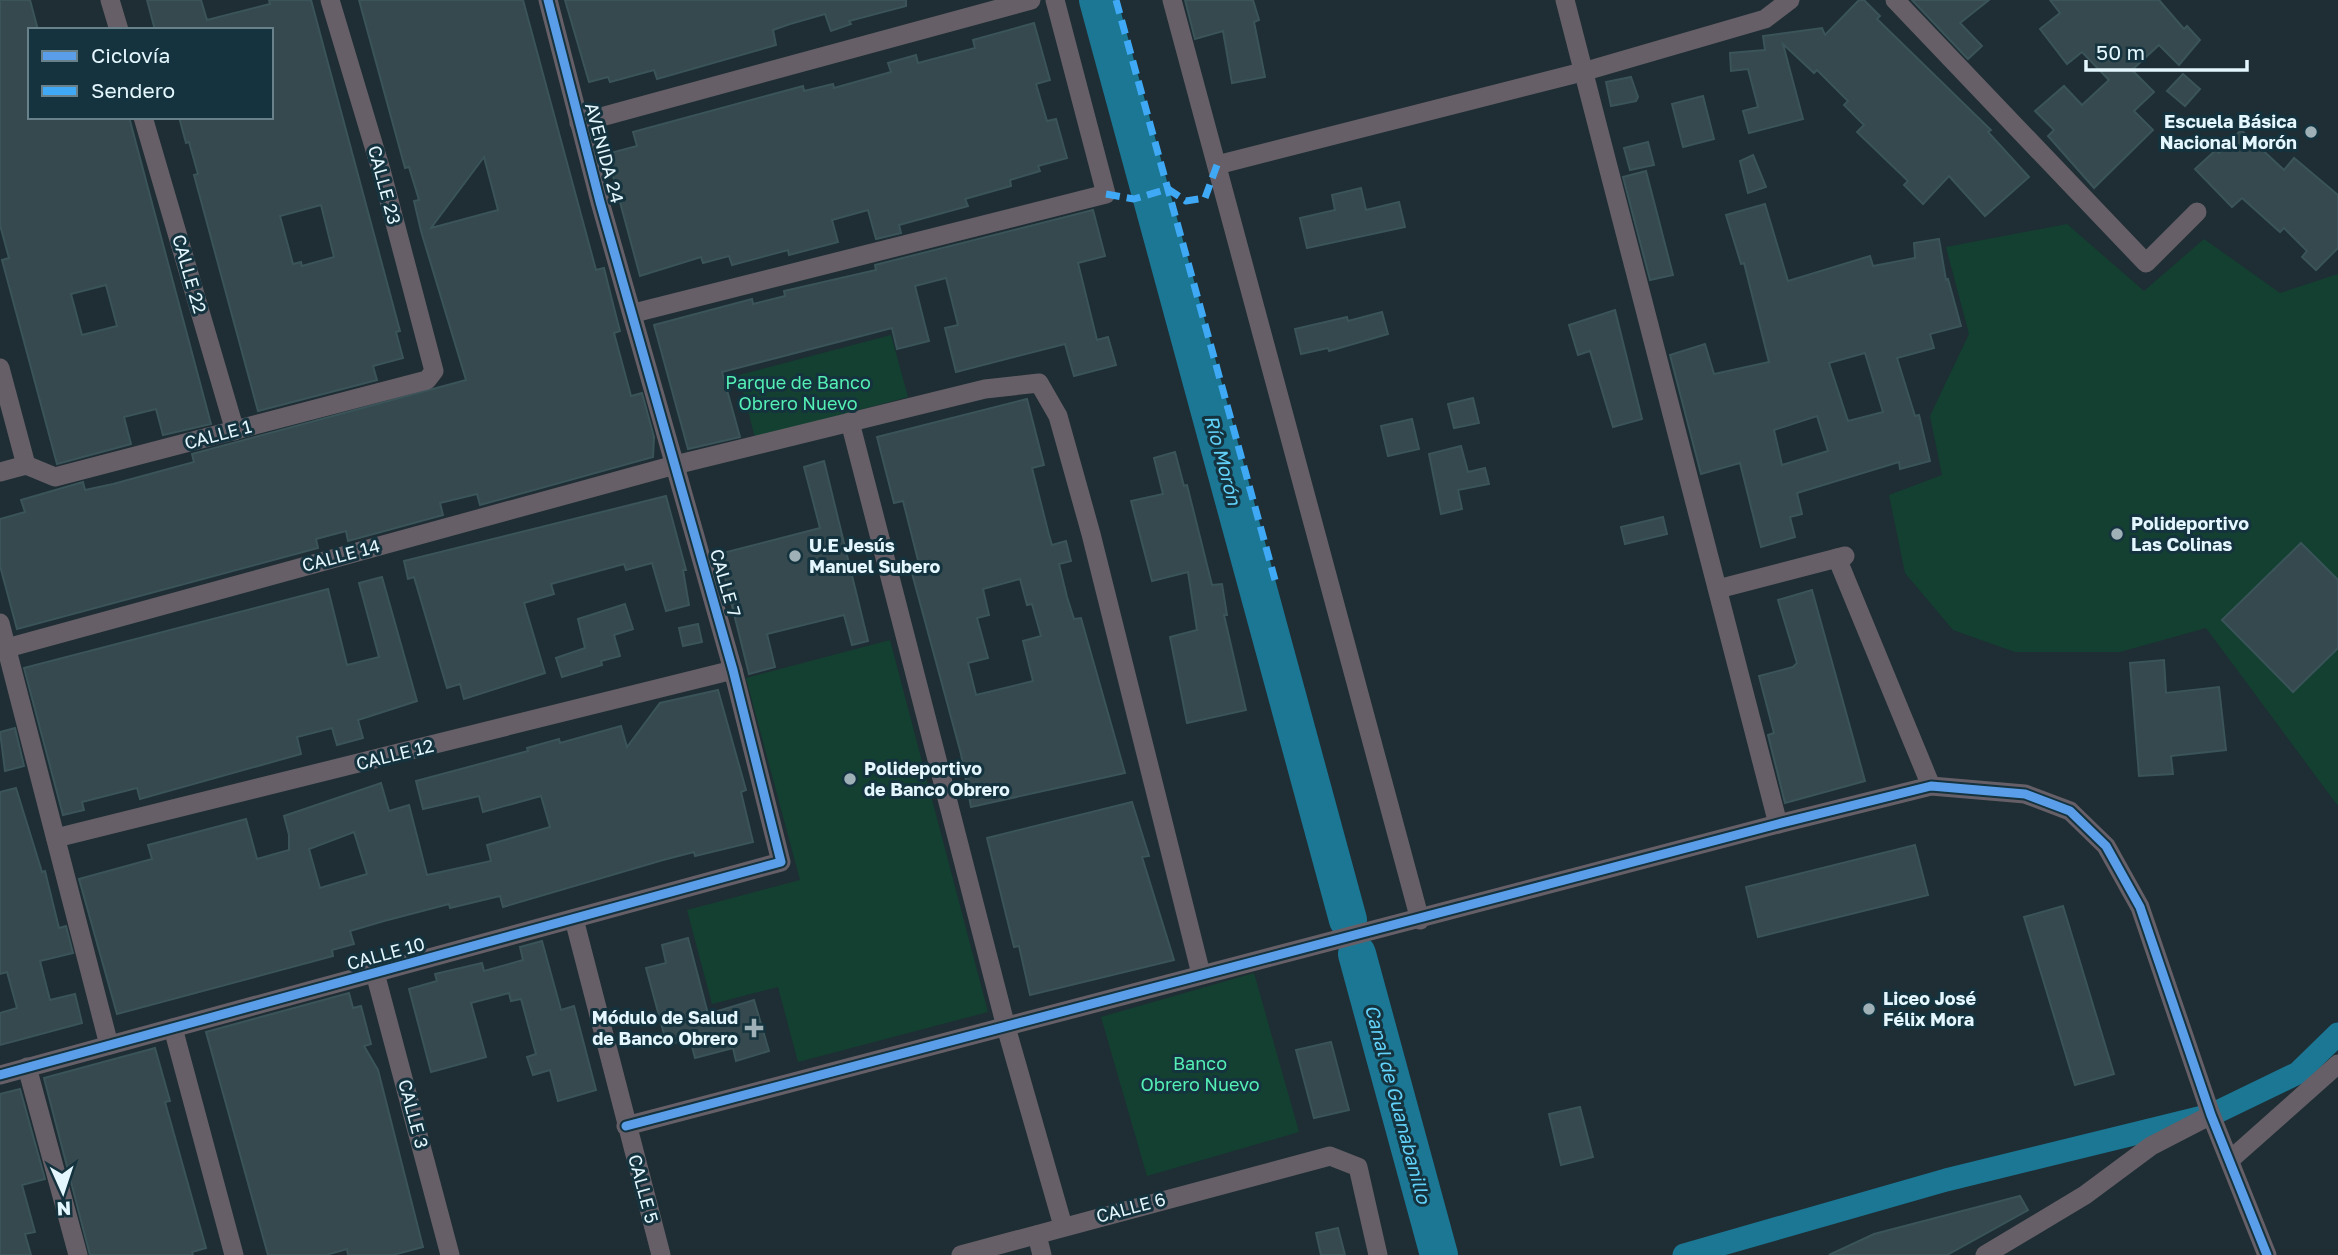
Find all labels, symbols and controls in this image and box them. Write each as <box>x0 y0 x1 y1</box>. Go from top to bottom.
legend <box>28 28 273 119</box>
scale bar <box>2086 28 2247 72</box>
text: 50 m <box>2096 39 2145 65</box>
text: Ciclovía <box>91 42 170 68</box>
text: Sendero <box>91 77 175 103</box>
street label: AVENIDA 24 <box>581 100 629 205</box>
place label: Escuela Básica Nacional Morón <box>2160 110 2297 153</box>
marker: Escuela Básica Nacional Morón <box>2303 124 2319 140</box>
street label: CALLE 23 <box>364 143 406 227</box>
street label: CALLE 22 <box>168 232 212 316</box>
park label: Parque de Banco Obrero Nuevo <box>725 371 871 414</box>
water label: Río Morón <box>1200 412 1247 509</box>
street label: CALLE 1 <box>182 414 254 454</box>
place label: Polideportivo Las Colinas <box>2131 512 2249 555</box>
marker: Polideportivo Las Colinas <box>2109 526 2125 542</box>
street label: CALLE 14 <box>299 534 382 576</box>
place label: U.E Jesús Manuel Subero <box>809 534 940 577</box>
street label: CALLE 7 <box>706 546 746 619</box>
marker: U.E Jesús Manuel Subero <box>787 548 803 564</box>
street label: CALLE 12 <box>354 734 436 774</box>
place label: Polideportivo de Banco Obrero <box>864 757 1010 800</box>
marker: Polideportivo de Banco Obrero <box>842 771 858 787</box>
street label: CALLE 10 <box>344 932 427 974</box>
place label: Liceo José Félix Mora <box>1883 987 1977 1030</box>
marker: Liceo José Félix Mora <box>1861 1001 1877 1017</box>
water label: Canal de Guanabanillo <box>1361 1002 1437 1207</box>
place label: Módulo de Salud de Banco Obrero <box>592 1006 738 1049</box>
marker: Módulo de Salud de Banco Obrero <box>744 1018 764 1038</box>
park label: Banco Obrero Nuevo <box>1141 1052 1259 1095</box>
street label: CALLE 3 <box>394 1077 434 1151</box>
street label: CALLE 5 <box>624 1152 664 1226</box>
north arrow <box>28 1157 98 1227</box>
street label: CALLE 6 <box>1094 1187 1168 1227</box>
text: N <box>56 1198 72 1221</box>

